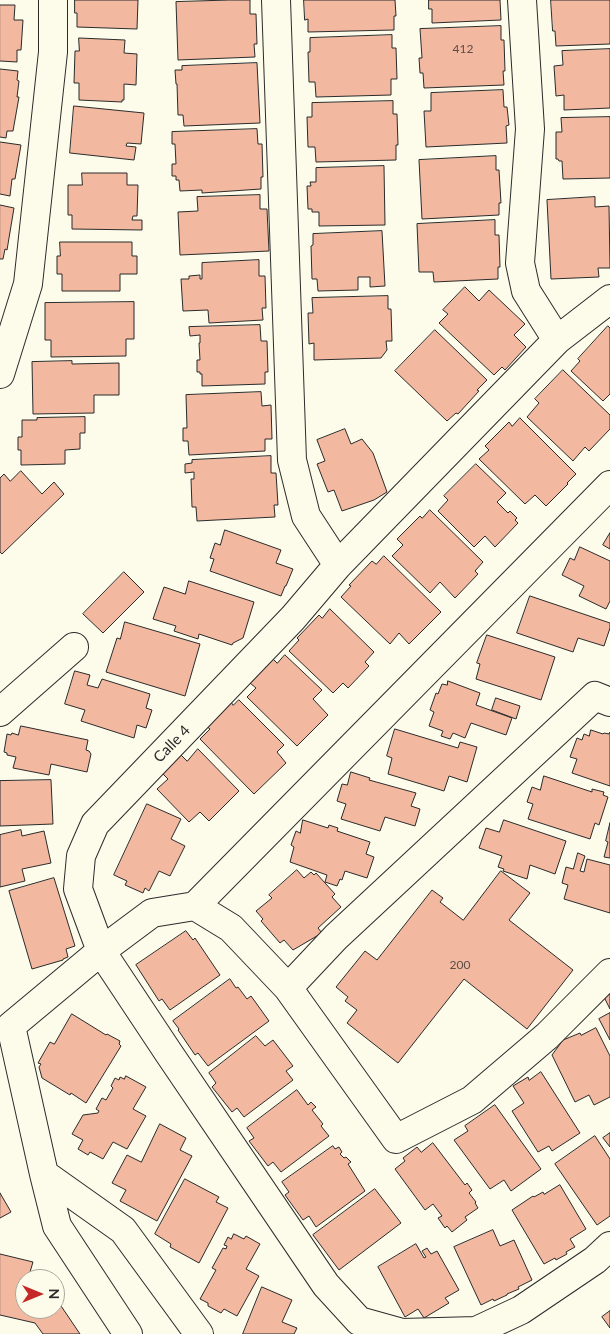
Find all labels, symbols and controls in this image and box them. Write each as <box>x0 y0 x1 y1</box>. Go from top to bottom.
house number: 412 <box>453 42 473 56</box>
street label: Calle 4 <box>150 722 194 766</box>
house number: 200 <box>450 958 470 972</box>
north arrow <box>15 1269 65 1319</box>
text: N <box>46 1289 63 1299</box>

